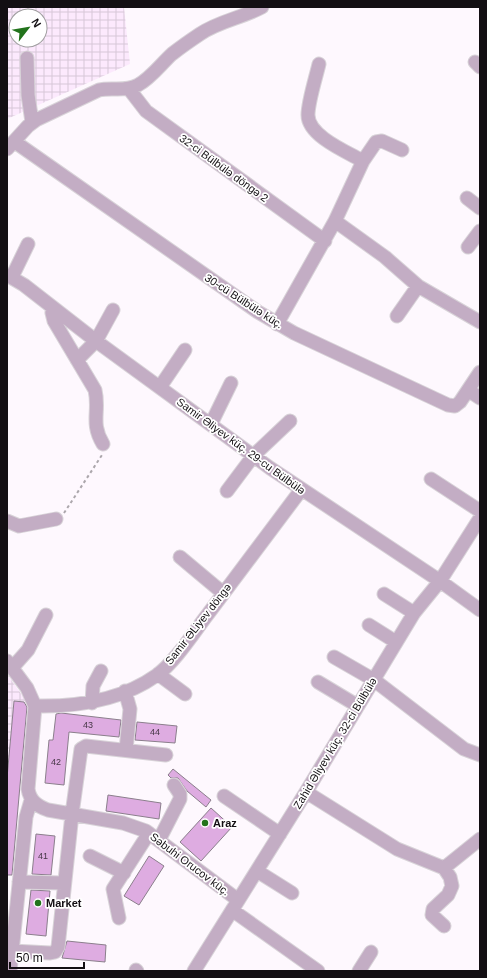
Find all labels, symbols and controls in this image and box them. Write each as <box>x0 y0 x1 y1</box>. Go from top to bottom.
north arrow <box>8 8 48 48</box>
text: N <box>29 16 44 29</box>
street label: 32-ci Bülbülə döngə 2 <box>177 132 271 204</box>
street label: 30-cü Bülbülə küç. <box>203 271 285 331</box>
street label: Samir Əliyev küç. 29-cu Bülbülə <box>175 395 307 497</box>
street label: Samir ƏLiyev döngə <box>163 581 233 667</box>
street label: Zahid Əliyev küç. 32-ci Bülbülə <box>291 675 379 811</box>
house number: 43 <box>83 720 93 730</box>
house number: 44 <box>150 727 160 737</box>
house number: 42 <box>51 757 61 767</box>
place label: Araz <box>213 817 237 829</box>
marker: Araz <box>200 818 210 828</box>
street label: Səbuhi Orucov küç. <box>148 830 232 898</box>
house number: 41 <box>38 851 48 861</box>
place label: Market <box>46 897 82 909</box>
marker: Market <box>33 898 43 908</box>
scale bar <box>10 944 84 970</box>
text: 50 m <box>16 951 43 965</box>

